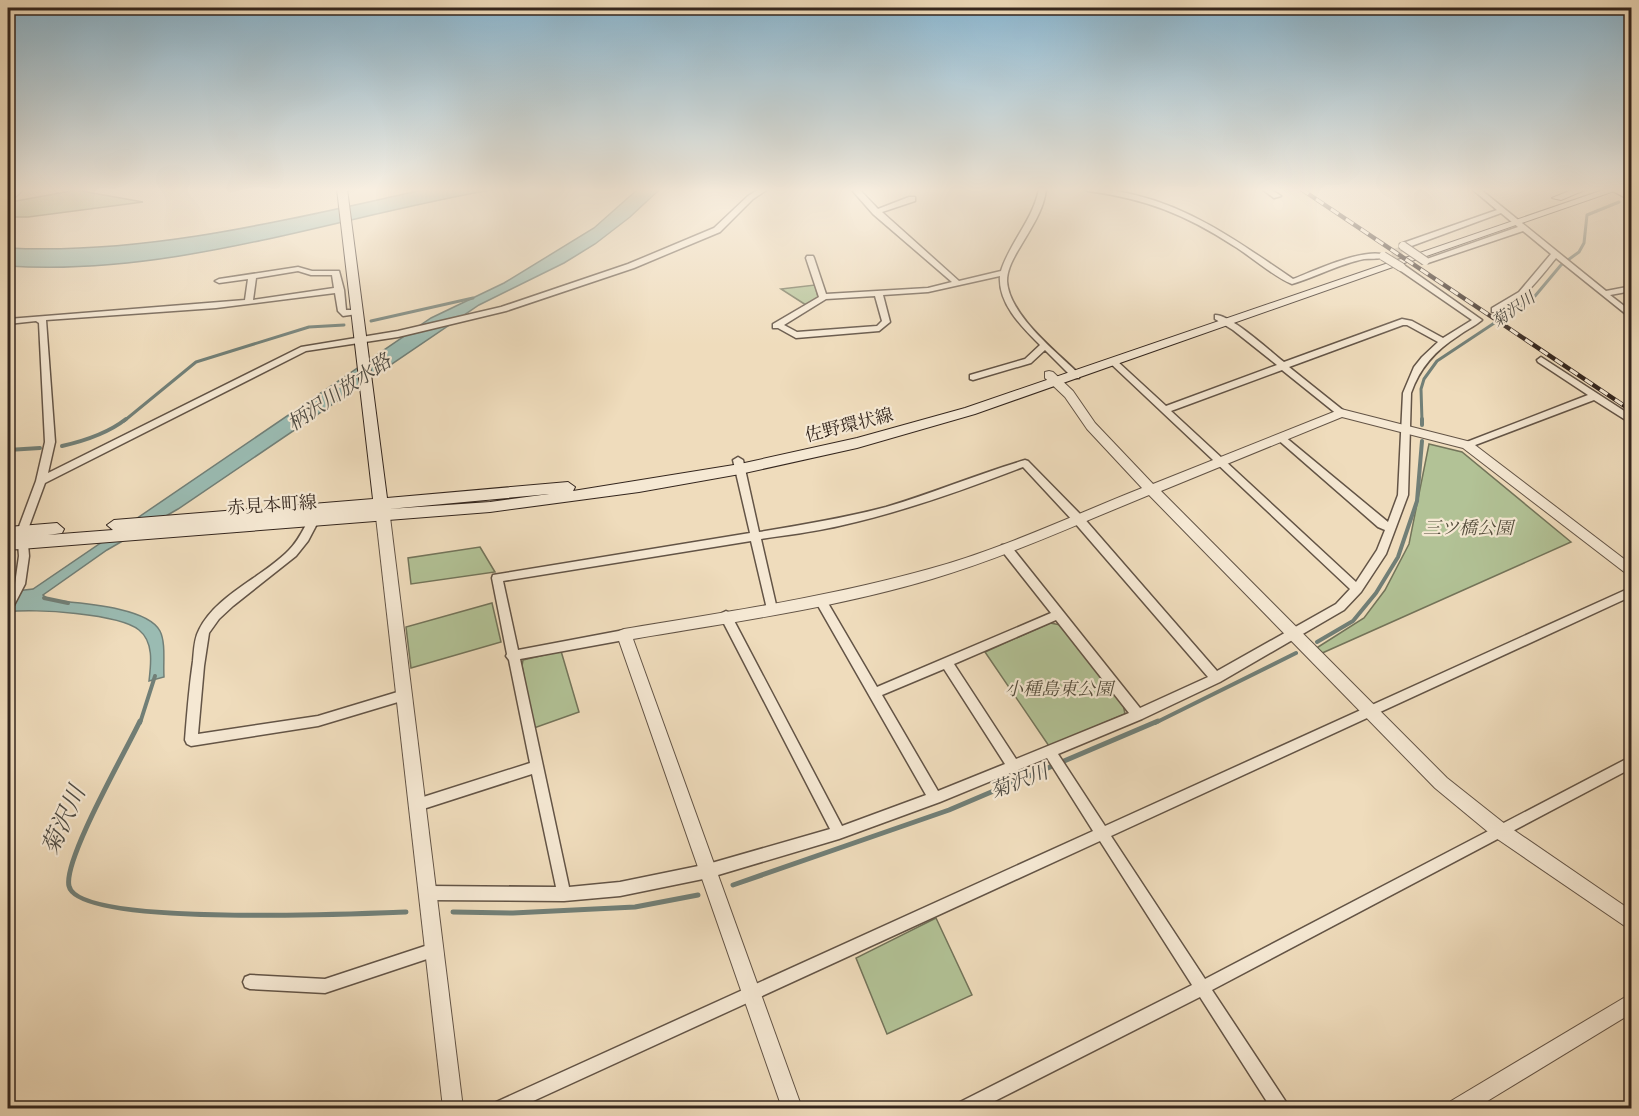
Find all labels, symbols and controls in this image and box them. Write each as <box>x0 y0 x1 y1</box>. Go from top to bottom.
water label: 菊沢川 <box>1488 286 1540 331</box>
water label: 柄沢川放水路 <box>283 347 397 436</box>
street label: 佐野環状線 <box>803 403 895 447</box>
street label: 赤見本町線 <box>226 491 318 519</box>
park label: 三ツ橋公園 <box>1423 517 1516 539</box>
park label: 小種島東公園 <box>1005 678 1116 700</box>
water label: 菊沢川 <box>987 758 1053 803</box>
water label: 菊沢川 <box>35 778 92 859</box>

